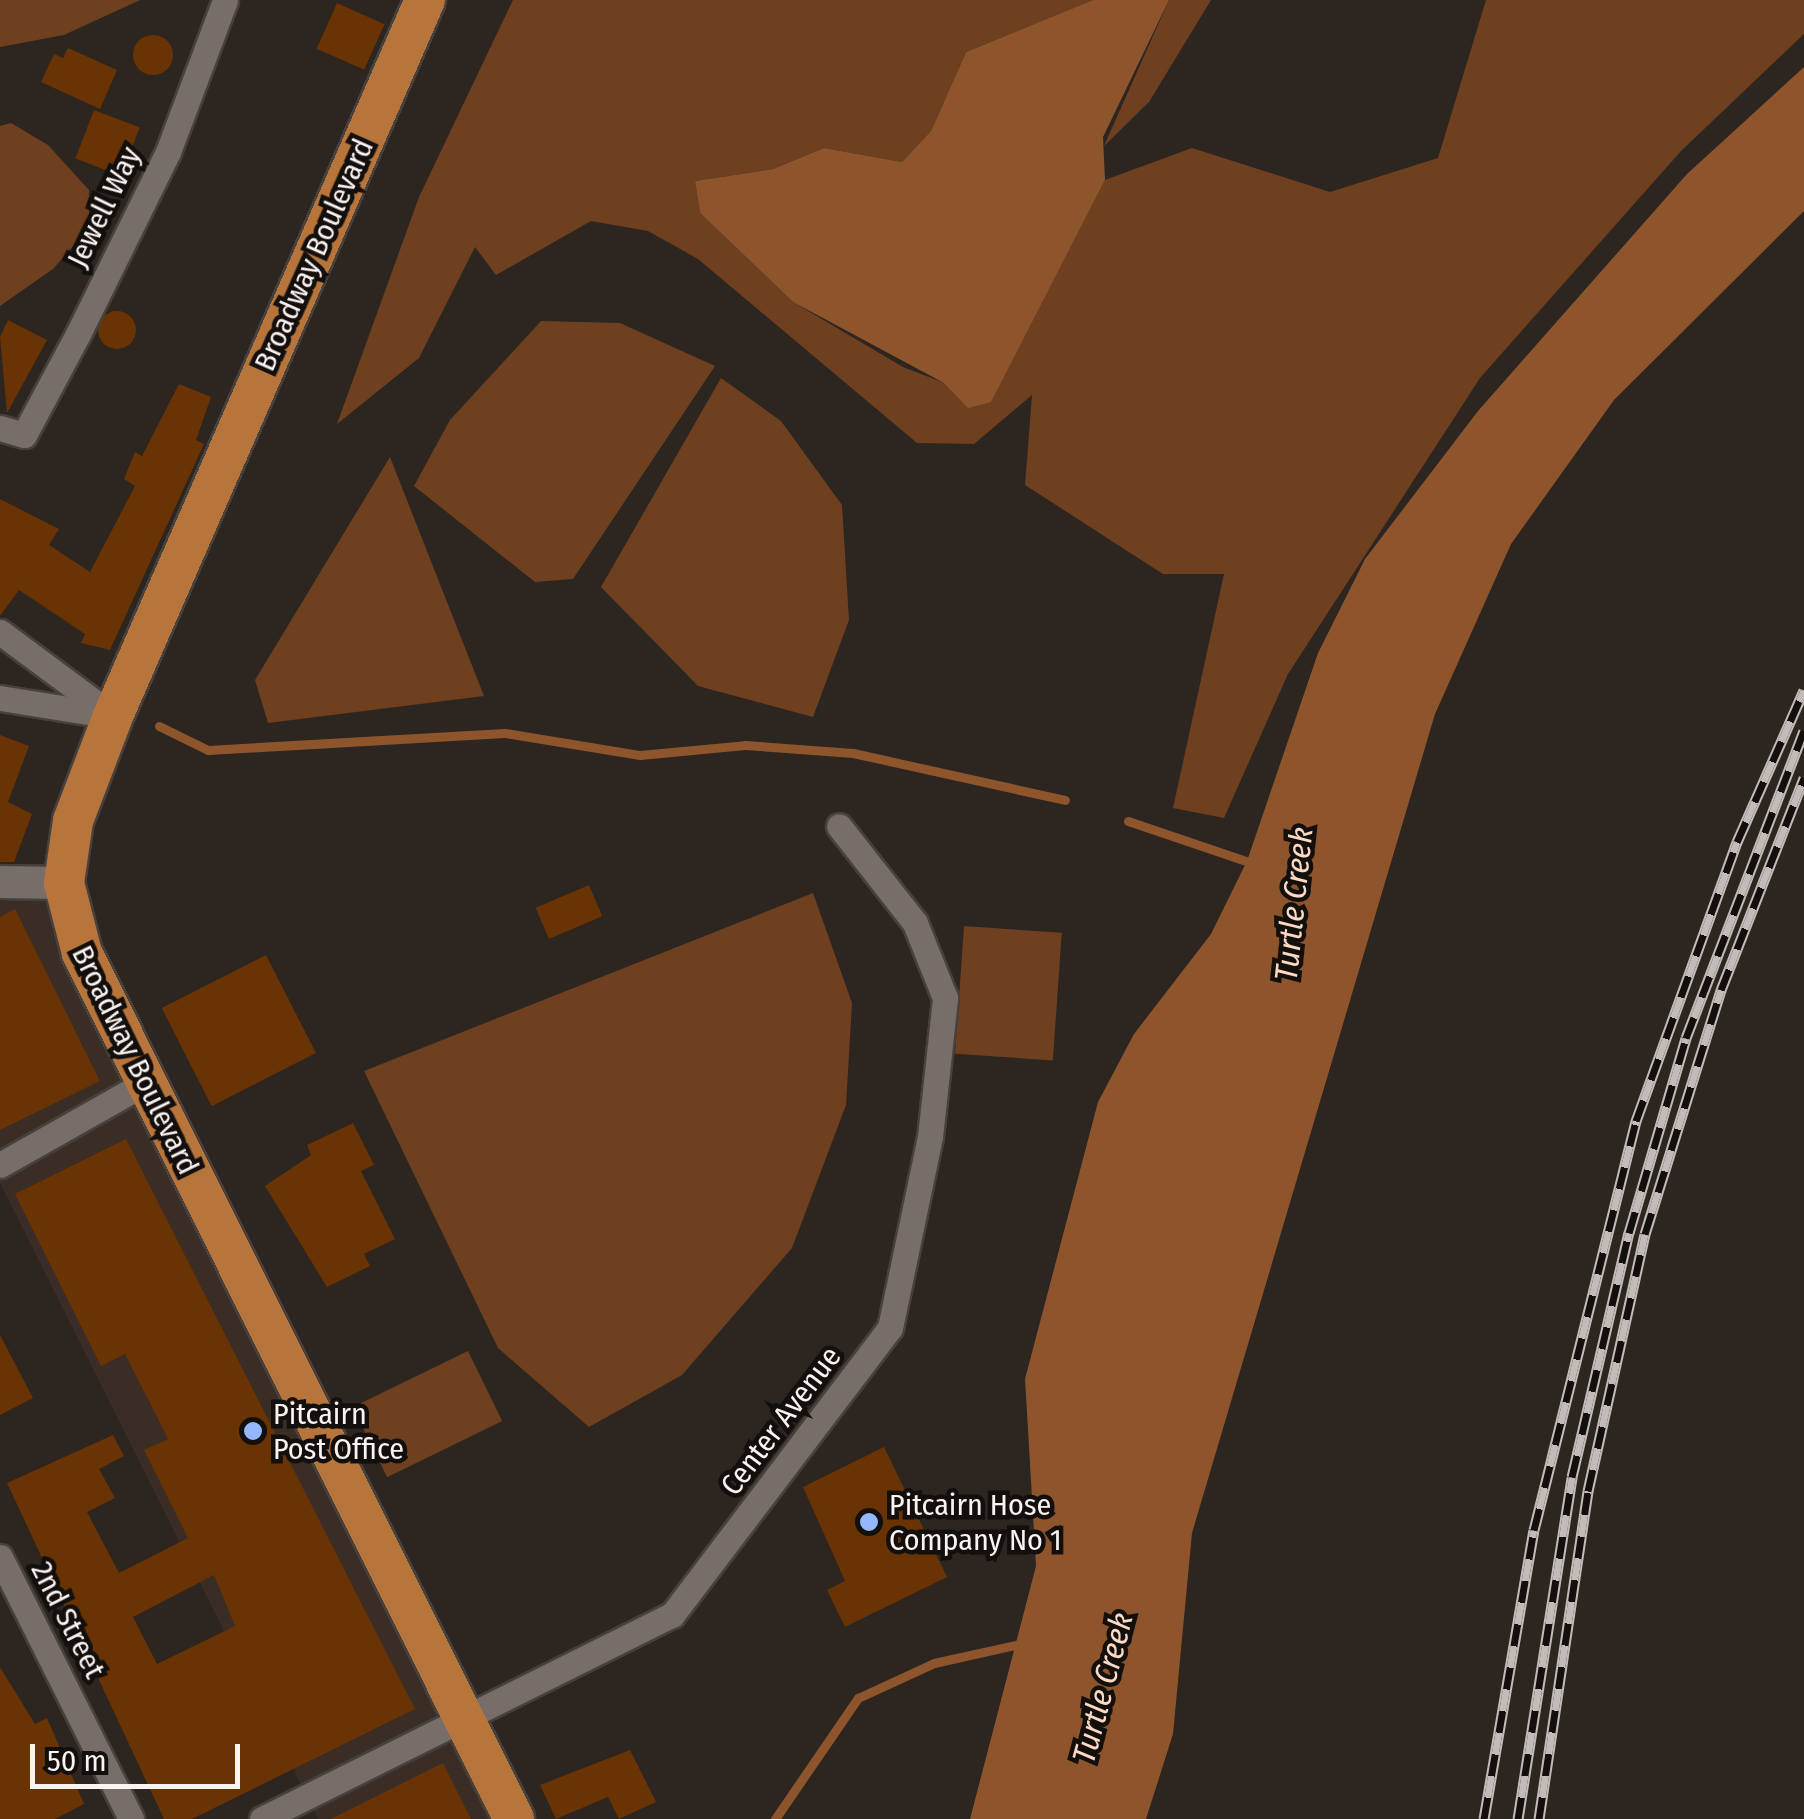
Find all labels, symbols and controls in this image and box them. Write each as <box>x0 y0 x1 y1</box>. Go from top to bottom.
street label: Broadway Boulevard <box>247 134 381 376</box>
street label: Jewell Way <box>59 141 149 273</box>
water label: Turtle Creek <box>1267 825 1321 983</box>
street label: Broadway Boulevard <box>64 940 206 1180</box>
street label: Center Avenue <box>713 1339 849 1503</box>
place label: Pitcairn Post Office <box>273 1396 404 1466</box>
marker: Pitcairn Post Office <box>242 1420 264 1442</box>
place label: Pitcairn Hose Company No 1 <box>889 1487 1062 1558</box>
marker: Pitcairn Hose Company No 1 <box>858 1511 880 1533</box>
street label: 2nd Street <box>23 1556 113 1684</box>
water label: Turtle Creek <box>1065 1609 1141 1767</box>
scale bar <box>35 1724 245 1786</box>
text: 50 m <box>47 1743 107 1779</box>

